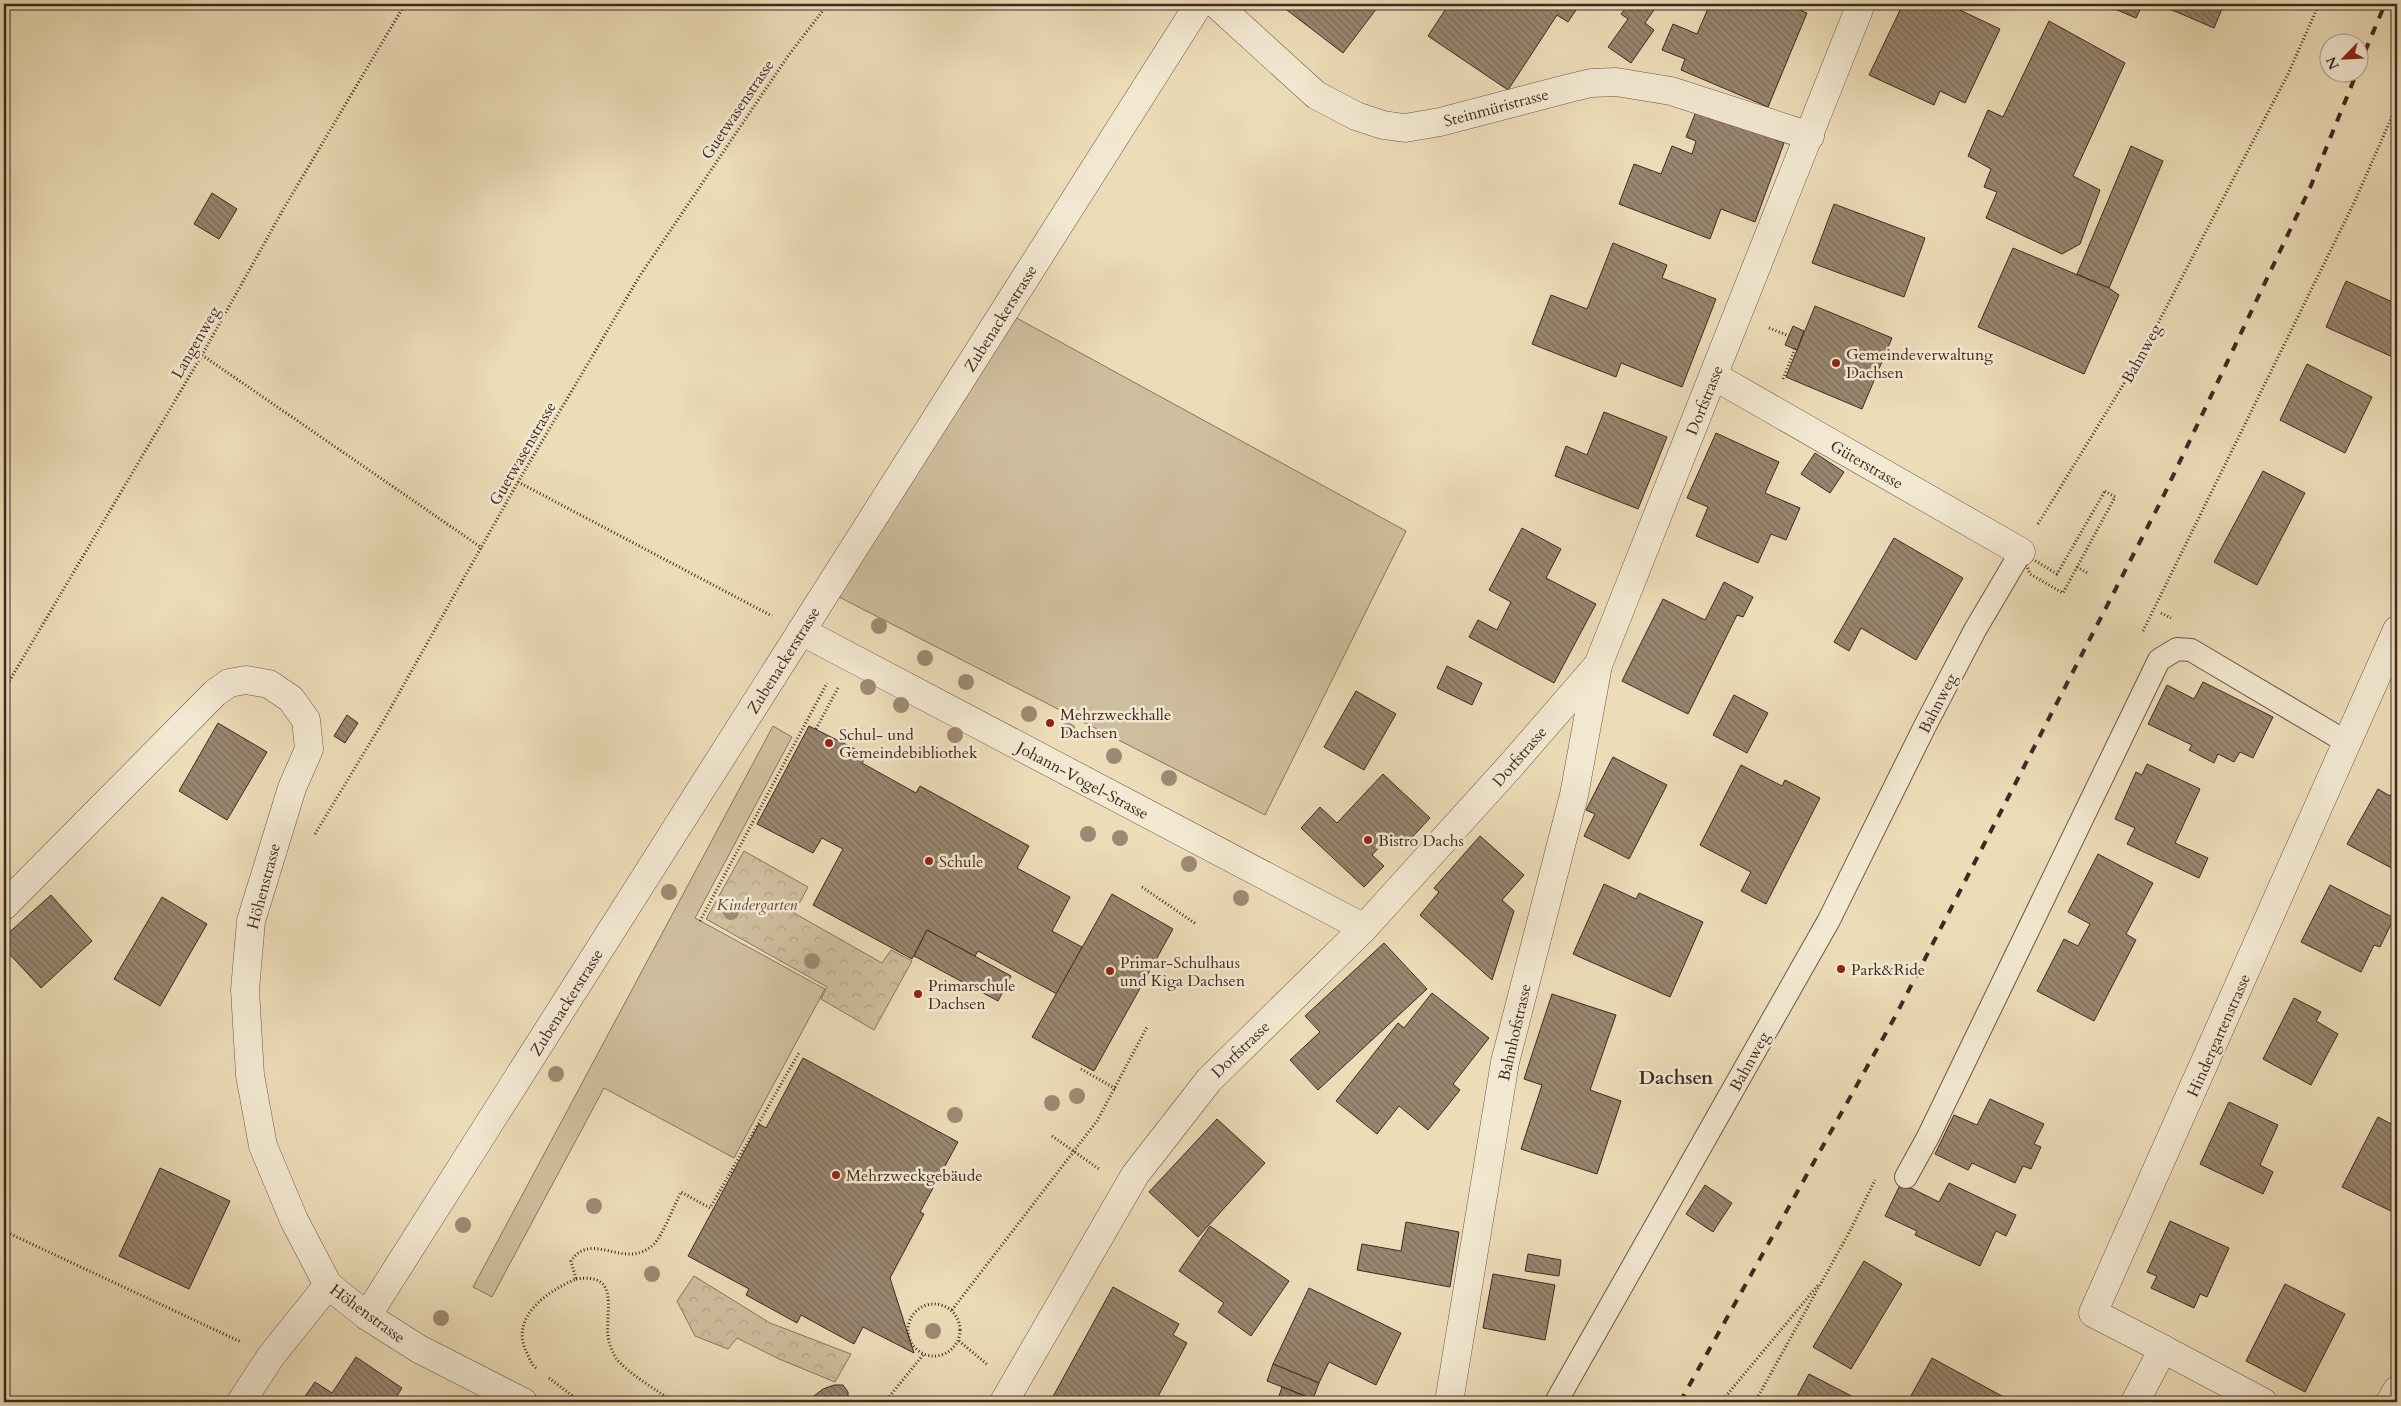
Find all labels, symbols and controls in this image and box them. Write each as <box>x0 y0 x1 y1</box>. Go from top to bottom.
north arrow <box>2318 32 2368 82</box>
text: N <box>2321 54 2344 73</box>
street label: Guetwasenstrasse <box>696 55 779 164</box>
street label: Steinmüristrasse <box>1441 83 1551 133</box>
street label: Zubenackerstrasse <box>959 261 1043 376</box>
street label: Langenweg <box>166 302 225 383</box>
street label: Bahnweg <box>2117 320 2167 387</box>
place label: Gemeindeverwaltung Dachsen <box>1846 344 1993 384</box>
marker: Gemeindeverwaltung Dachsen <box>1830 357 1842 369</box>
street label: Dorfstrasse <box>1681 362 1729 439</box>
street label: Guetwasenstrasse <box>484 398 561 509</box>
street label: Güterstrasse <box>1826 435 1907 495</box>
street label: Zubenackerstrasse <box>742 603 826 718</box>
street label: Bahnweg <box>1913 670 1962 737</box>
place label: Mehrzweckhalle Dachsen <box>1060 704 1171 744</box>
marker: Mehrzweckhalle Dachsen <box>1044 717 1056 729</box>
street label: Dorfstrasse <box>1487 722 1552 792</box>
place label: Schul- und Gemeindebibliothek <box>839 724 978 764</box>
street label: Johann-Vogel-Strasse <box>1011 736 1152 825</box>
marker: Schul- und Gemeindebibliothek <box>823 737 835 749</box>
place label: Bistro Dachs <box>1378 830 1464 852</box>
marker: Bistro Dachs <box>1362 834 1374 846</box>
street label: Höhenstrasse <box>242 841 286 932</box>
place label: Schule <box>939 851 983 873</box>
marker: Schule <box>923 855 935 867</box>
park label: Kindergarten <box>717 894 798 916</box>
street label: Zubenackerstrasse <box>525 945 609 1060</box>
place label: Primar-Schulhaus und Kiga Dachsen <box>1120 952 1245 992</box>
place label: Park&Ride <box>1851 959 1925 981</box>
marker: Park&Ride <box>1835 963 1847 975</box>
marker: Primar-Schulhaus und Kiga Dachsen <box>1104 965 1116 977</box>
street label: Hindergartenstrasse <box>2182 970 2256 1101</box>
place label: Primarschule Dachsen <box>928 975 1016 1015</box>
street label: Bahnhofstrasse <box>1493 981 1537 1083</box>
marker: Primarschule Dachsen <box>912 988 924 1000</box>
street label: Dorfstrasse <box>1207 1016 1275 1083</box>
street label: Bahnweg <box>1725 1028 1775 1095</box>
district label: Dachsen <box>1639 1065 1714 1091</box>
place label: Mehrzweckgebäude <box>846 1165 982 1187</box>
marker: Mehrzweckgebäude <box>830 1169 842 1181</box>
street label: Höhenstrasse <box>325 1279 410 1349</box>

